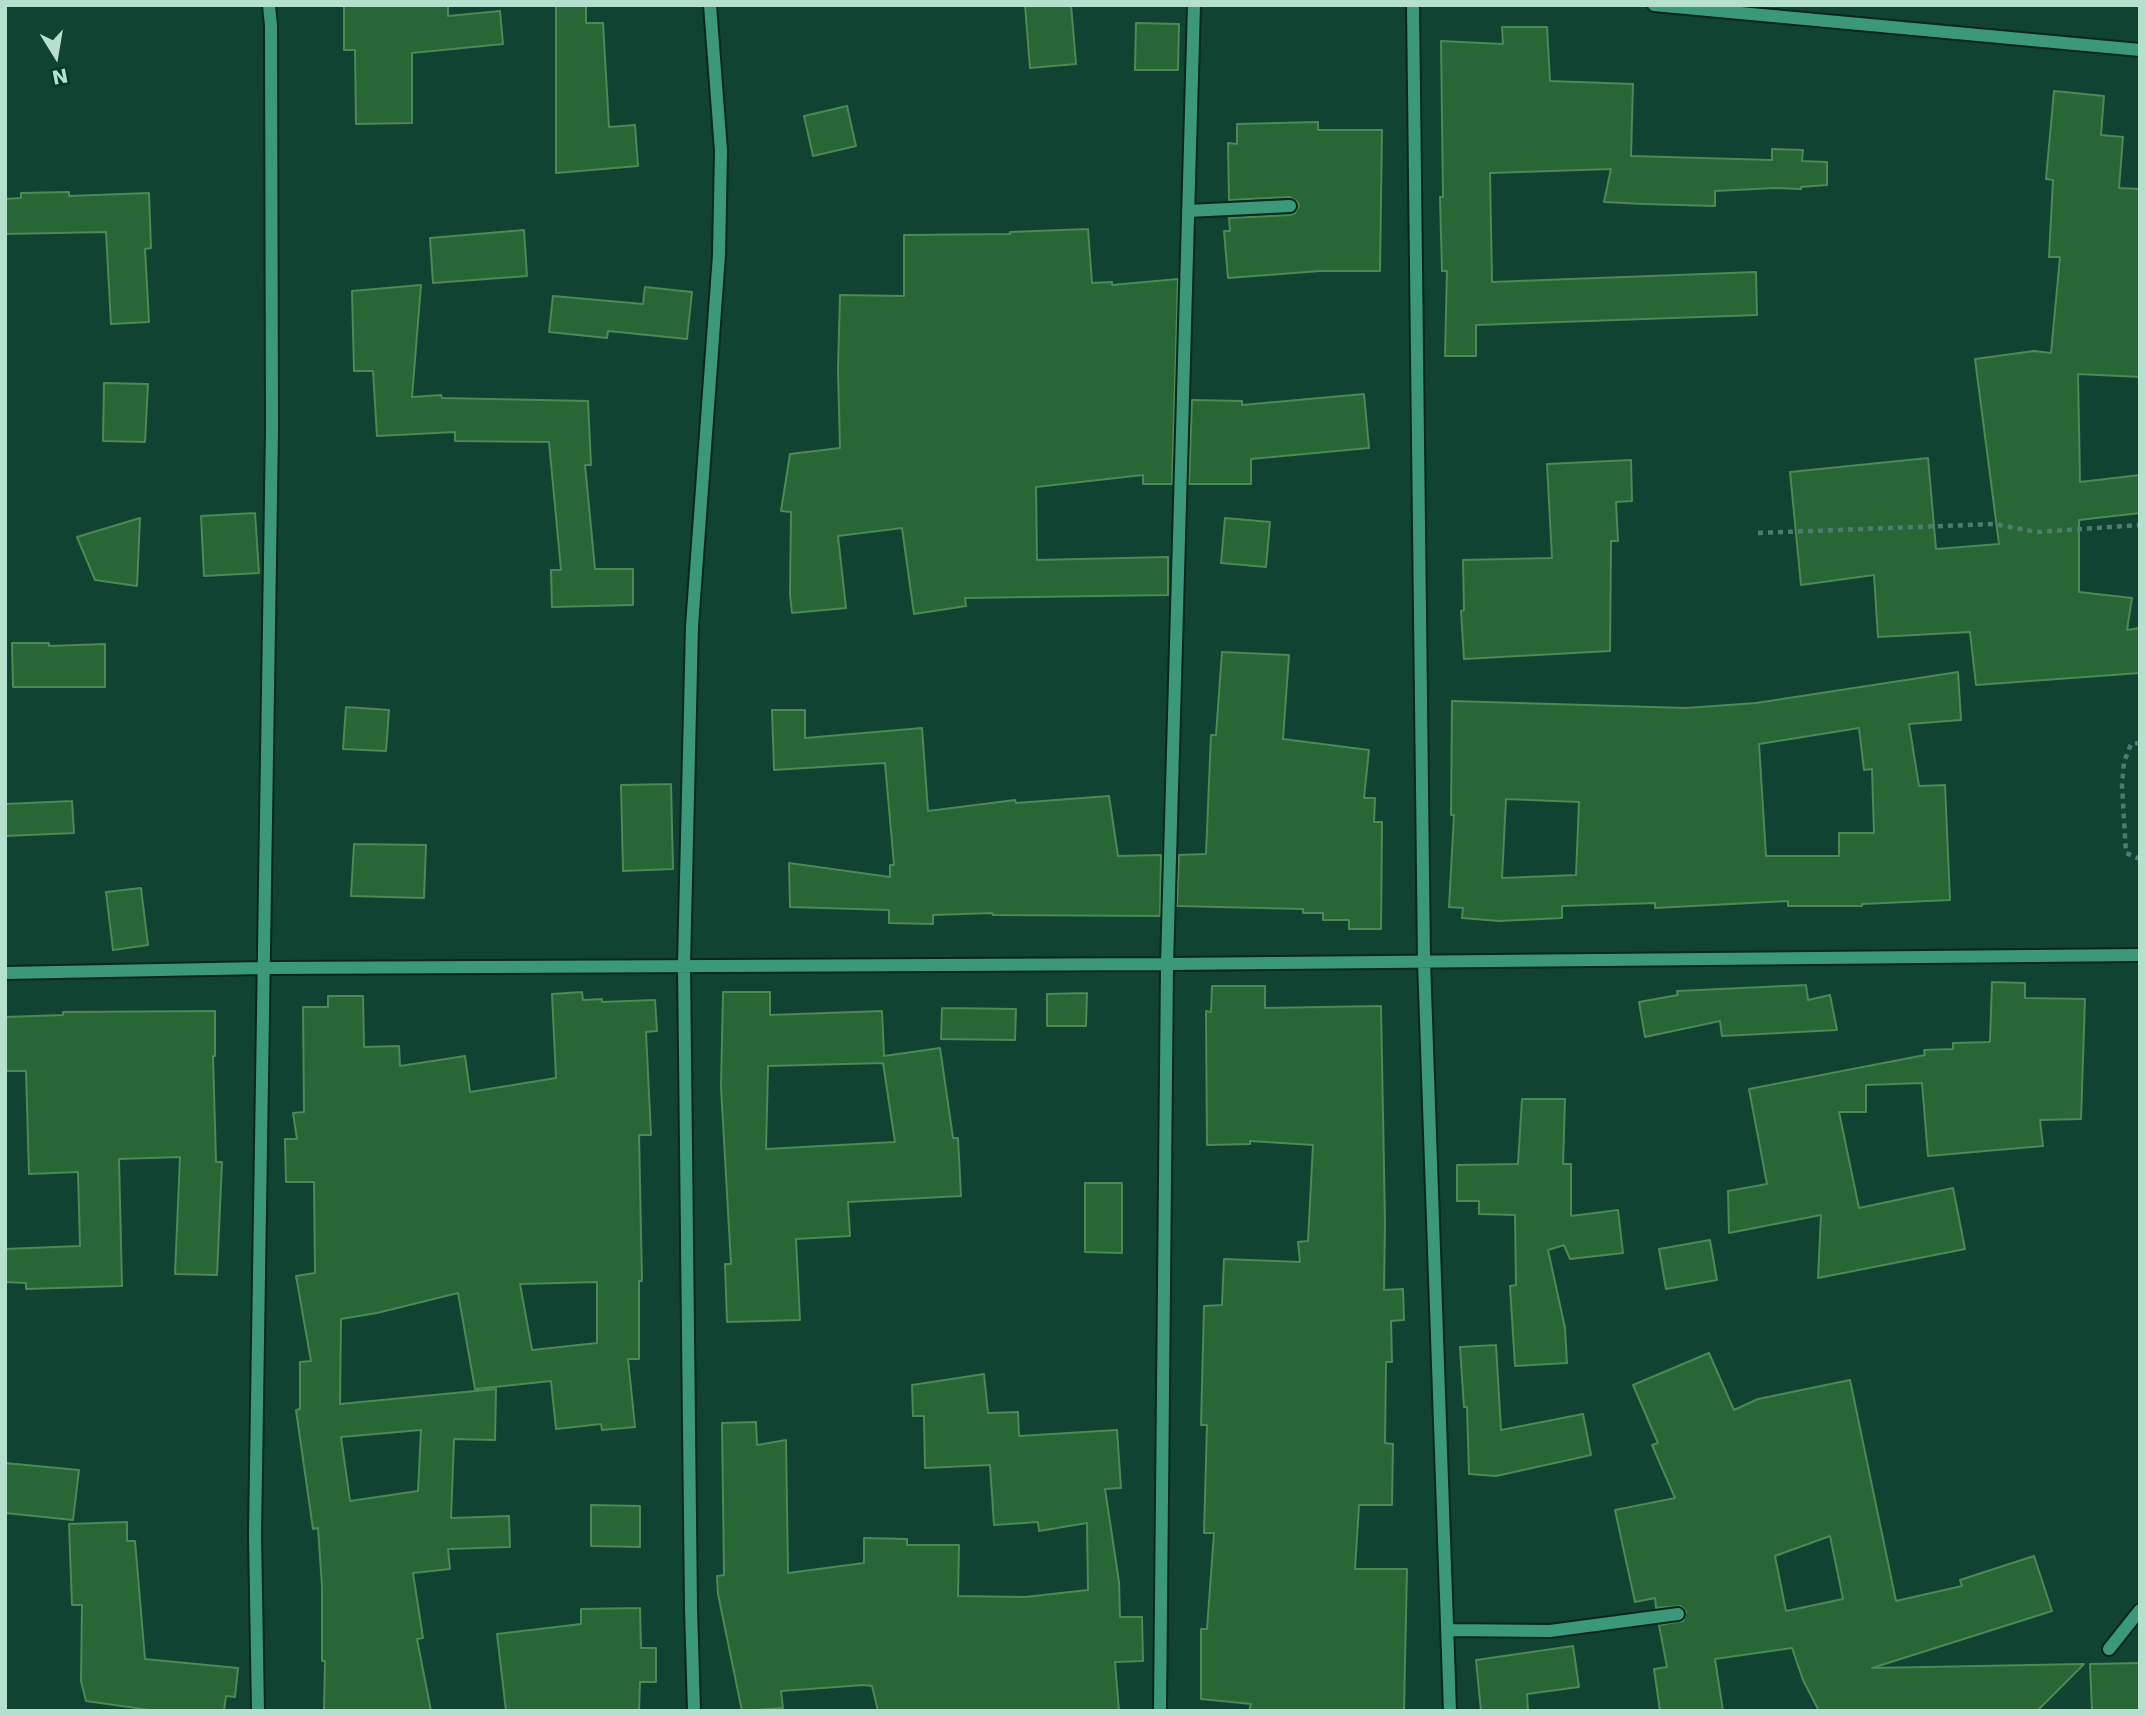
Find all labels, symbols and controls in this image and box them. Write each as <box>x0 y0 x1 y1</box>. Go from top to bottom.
north arrow <box>21 21 91 91</box>
text: N <box>50 64 70 89</box>

